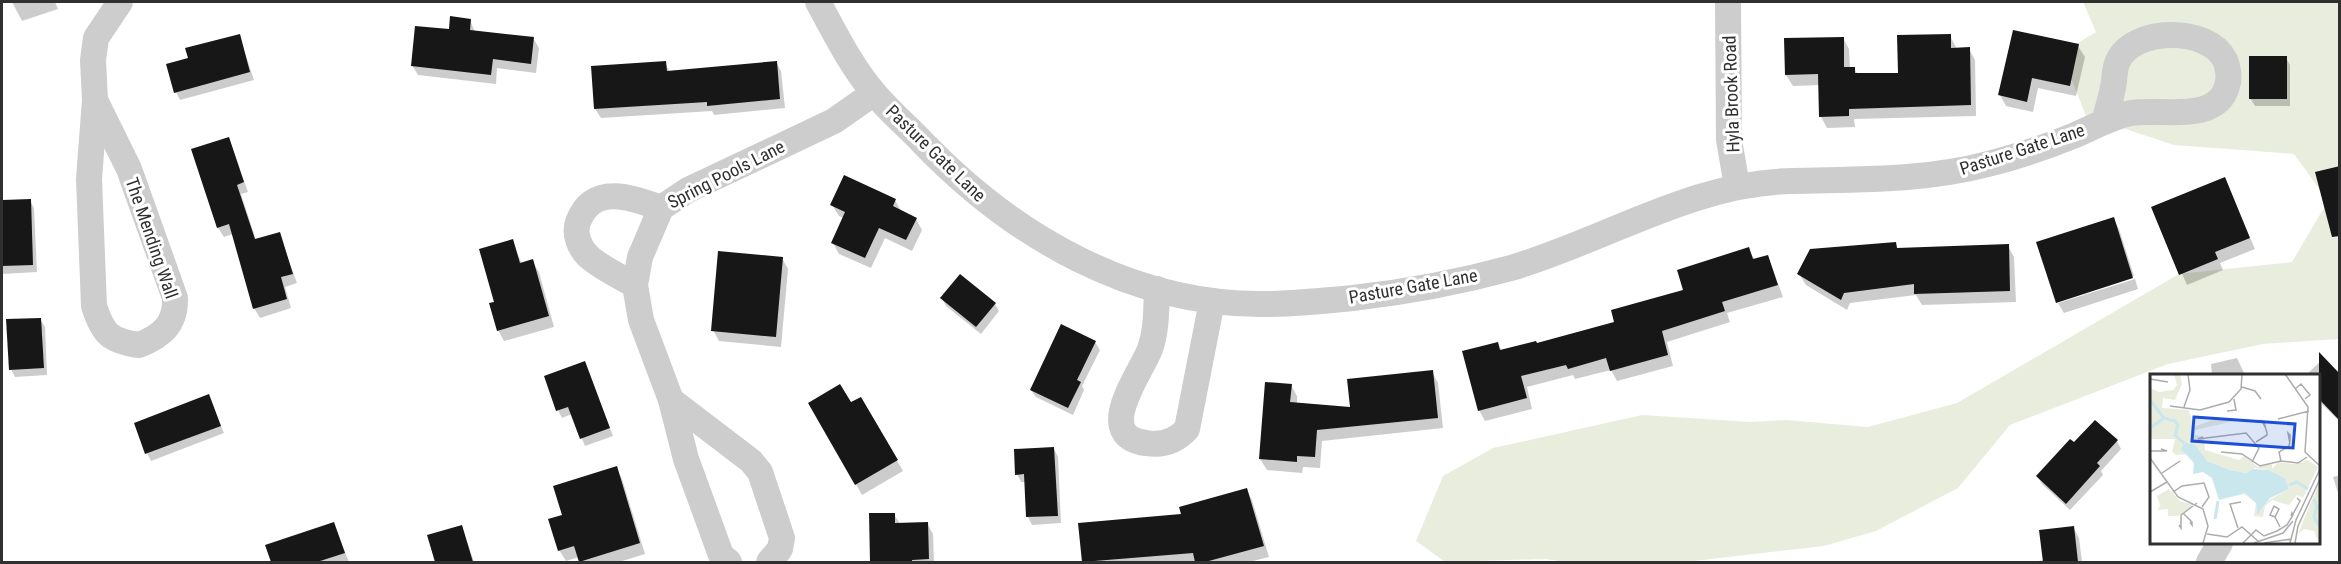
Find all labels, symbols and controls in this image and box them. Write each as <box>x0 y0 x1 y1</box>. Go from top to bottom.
street label: Hyla Brook Road <box>1718 35 1744 153</box>
street label: Pasture Gate Lane <box>882 100 990 206</box>
street label: Pasture Gate Lane <box>1957 119 2087 179</box>
street label: Spring Pools Lane <box>664 136 788 212</box>
street label: The Mending Wall <box>121 175 183 301</box>
street label: Pasture Gate Lane <box>1347 264 1479 308</box>
inset map <box>2150 374 2320 543</box>

